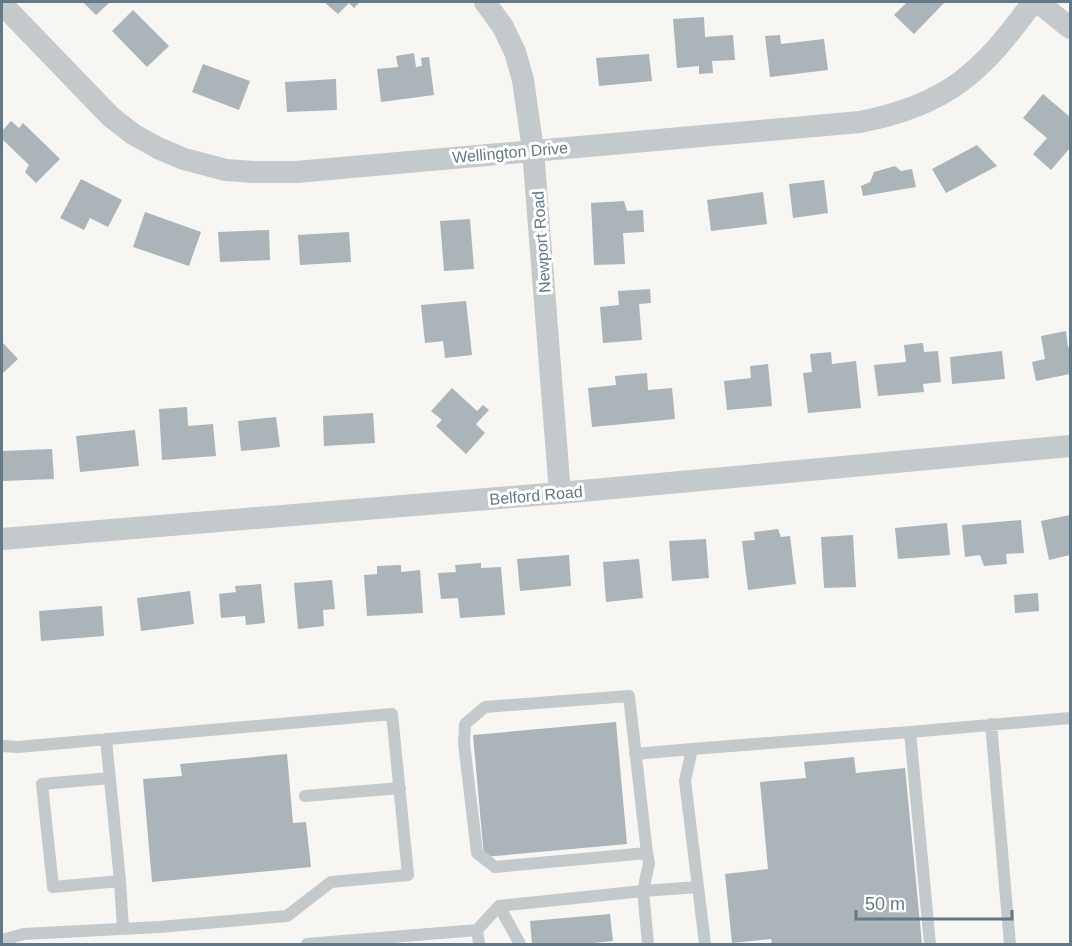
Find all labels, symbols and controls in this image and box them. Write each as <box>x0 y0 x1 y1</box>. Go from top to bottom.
street label: Wellington Drive <box>451 139 569 166</box>
street label: Newport Road <box>529 190 554 294</box>
street label: Belford Road <box>489 483 583 508</box>
scale bar <box>856 883 1012 921</box>
text: 50 m <box>865 894 905 914</box>

